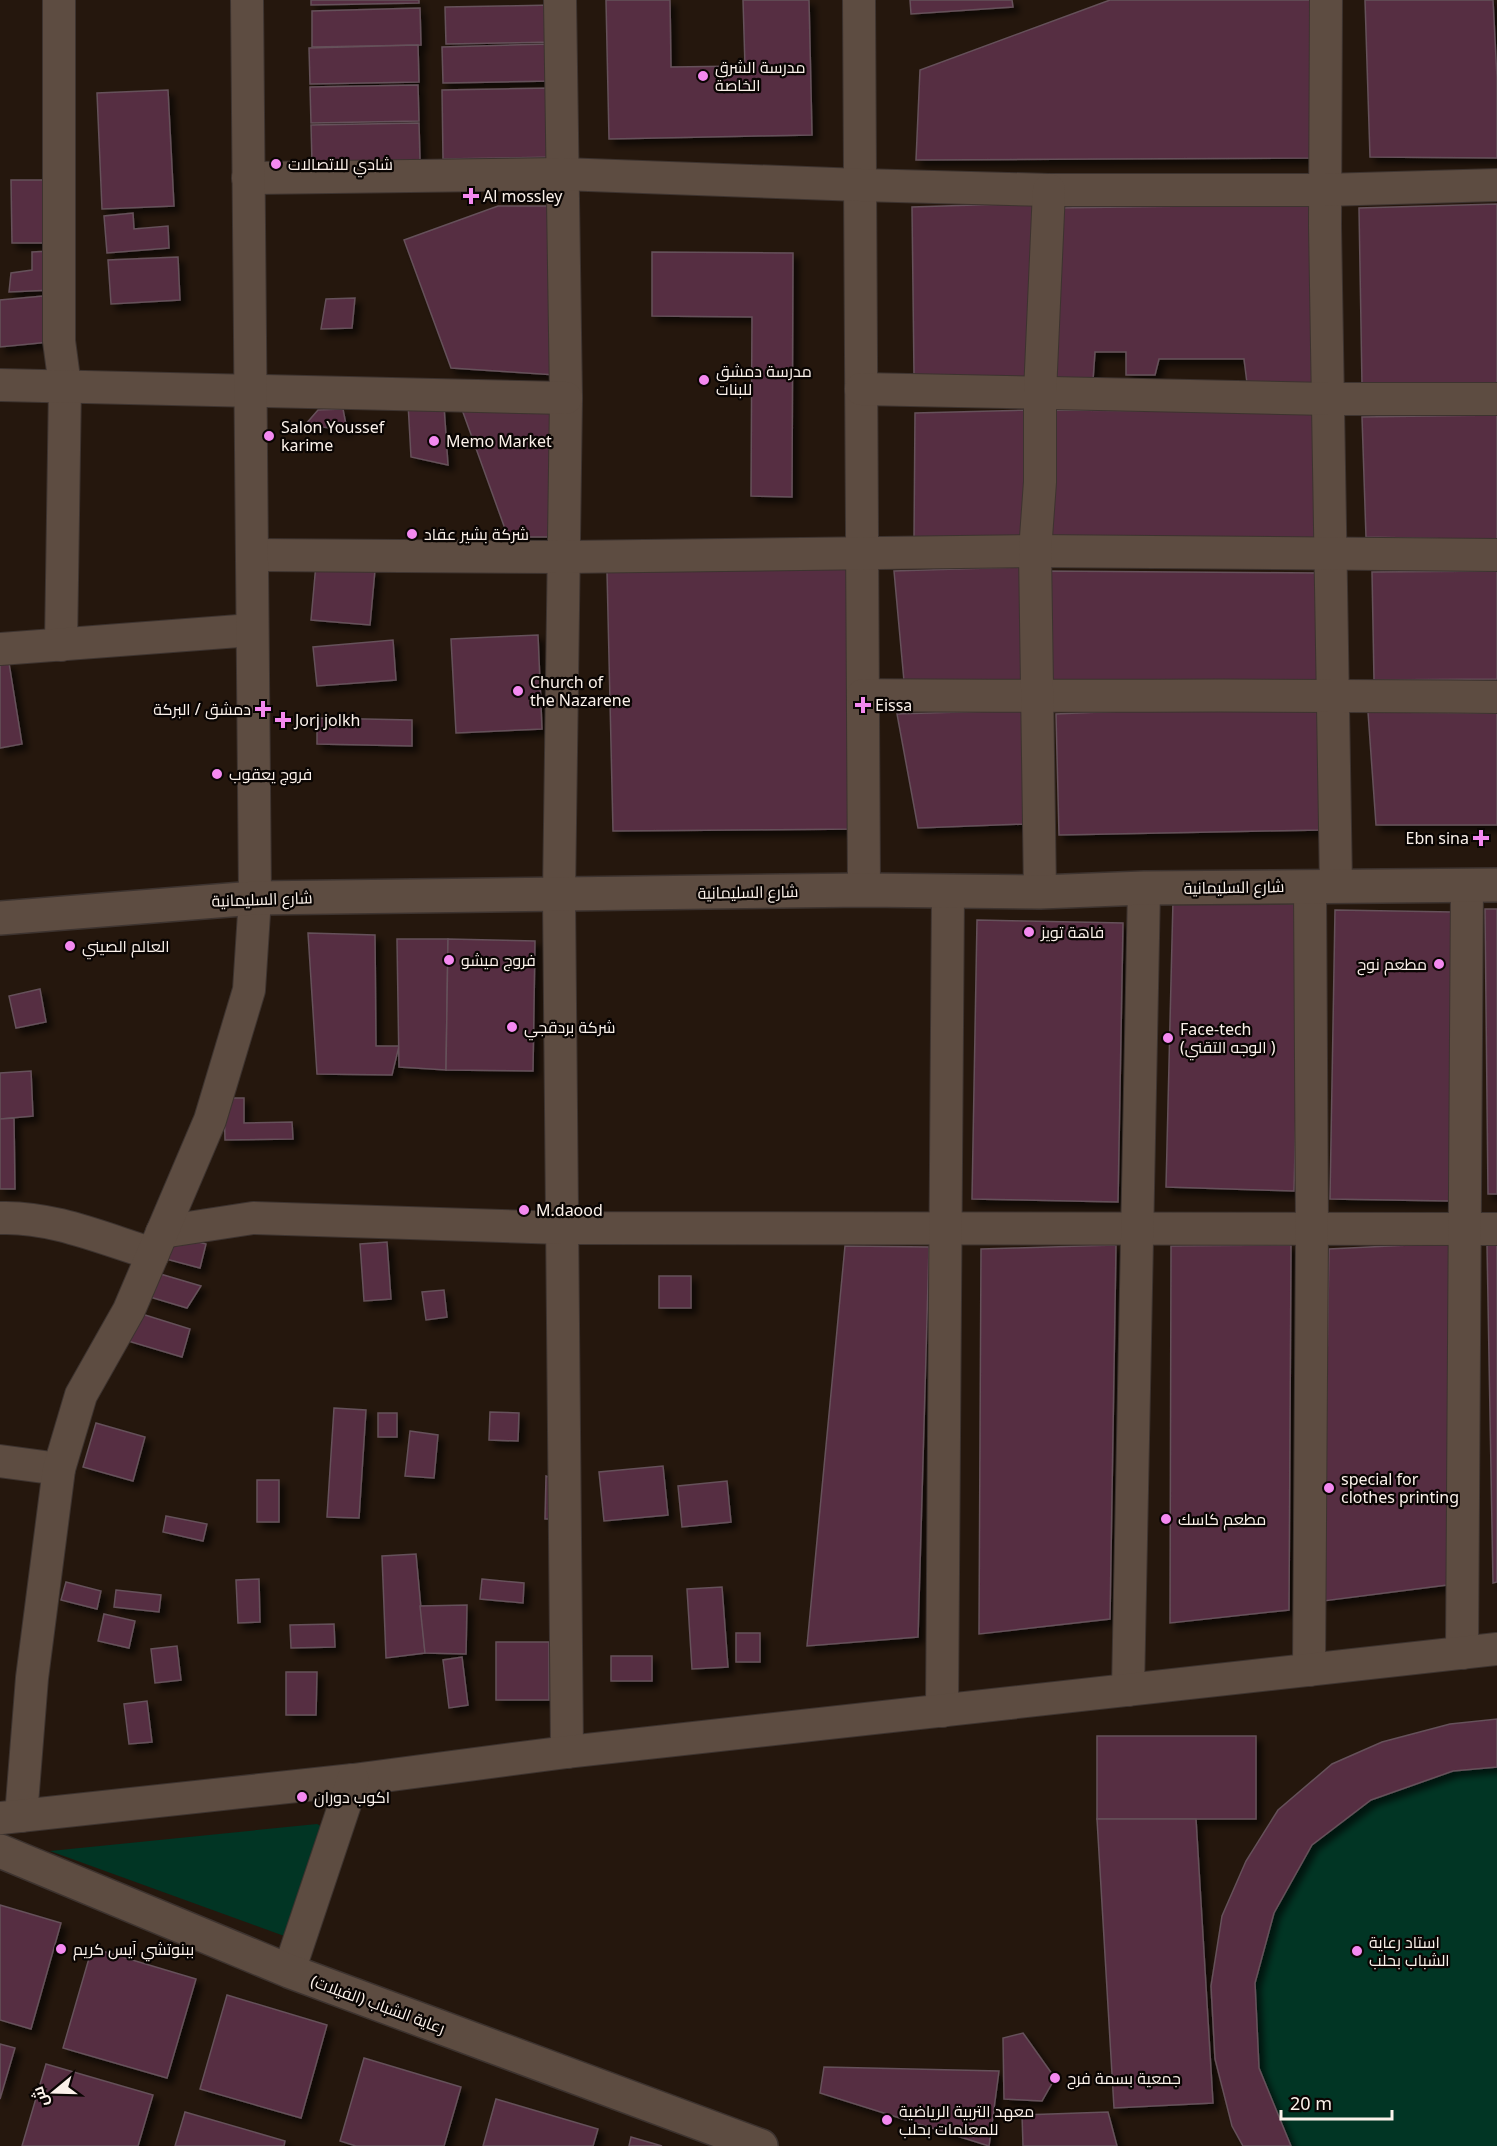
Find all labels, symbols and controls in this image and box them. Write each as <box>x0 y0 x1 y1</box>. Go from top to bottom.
place label: مدرسة الشرق الخاصة <box>715 56 805 96</box>
marker: مدرسة الشرق الخاصة <box>696 69 710 83</box>
place label: شادي للاتصالات <box>288 153 393 178</box>
marker: شادي للاتصالات <box>269 157 283 171</box>
place label: Al mossley <box>483 185 563 207</box>
marker: Al mossley <box>464 189 478 203</box>
place label: مدرسة دمشق للبنات <box>716 360 812 400</box>
marker: مدرسة دمشق للبنات <box>697 373 711 387</box>
place label: Salon Youssef karime <box>281 416 386 456</box>
marker: Salon Youssef karime <box>262 429 276 443</box>
place label: Memo Market <box>446 430 552 452</box>
marker: Memo Market <box>427 434 441 448</box>
place label: شركة بشير عقاد <box>424 523 529 545</box>
marker: شركة بشير عقاد <box>405 527 419 541</box>
place label: Church of the Nazarene <box>530 671 631 711</box>
marker: Church of the Nazarene <box>511 684 525 698</box>
place label: Eissa <box>875 694 912 716</box>
place label: دمشق / البركة <box>153 698 251 720</box>
marker: Eissa <box>856 698 870 712</box>
marker: دمشق / البركة <box>256 702 270 716</box>
place label: Jorj jolkh <box>293 709 360 731</box>
marker: Jorj jolkh <box>276 713 290 727</box>
place label: فروج يعقوب <box>229 763 312 786</box>
marker: فروج يعقوب <box>210 767 224 781</box>
place label: Ebn sina <box>1406 827 1469 849</box>
marker: Ebn sina <box>1474 831 1488 845</box>
street label: شارع السليمانية <box>1183 875 1285 900</box>
street label: شارع السليمانية <box>697 880 799 905</box>
street label: شارع السليمانية <box>211 886 313 913</box>
place label: فاهة تويز <box>1040 921 1104 943</box>
marker: فاهة تويز <box>1022 925 1036 939</box>
place label: العالم الصيني <box>82 935 170 960</box>
marker: العالم الصيني <box>63 939 77 953</box>
place label: فروج ميشو <box>461 949 536 972</box>
marker: فروج ميشو <box>442 953 456 967</box>
place label: مطعم نوح <box>1357 953 1427 976</box>
marker: مطعم نوح <box>1432 957 1446 971</box>
place label: شركة بردقجي <box>524 1016 615 1041</box>
place label: Face-tech (الوجه التقني ) <box>1180 1018 1276 1061</box>
marker: شركة بردقجي <box>505 1020 519 1034</box>
marker: Face-tech (الوجه التقني ) <box>1161 1031 1175 1045</box>
place label: M.daood <box>536 1199 603 1221</box>
marker: M.daood <box>517 1203 531 1217</box>
place label: special for clothes printing <box>1341 1468 1459 1508</box>
marker: special for clothes printing <box>1322 1481 1336 1495</box>
place label: مطعم كاسك <box>1178 1508 1266 1531</box>
marker: مطعم كاسك <box>1159 1512 1173 1526</box>
place label: اكوب دوران <box>314 1786 390 1808</box>
marker: اكوب دوران <box>295 1790 309 1804</box>
place label: استاد رعاية الشباب بحلب <box>1369 1931 1450 1971</box>
place label: ببنوتشي آيس كريم <box>73 1938 194 1962</box>
marker: ببنوتشي آيس كريم <box>54 1942 68 1956</box>
marker: استاد رعاية الشباب بحلب <box>1350 1944 1364 1958</box>
street label: رعاية الشباب (الفيلات) <box>308 1969 448 2039</box>
north arrow <box>24 2062 84 2122</box>
place label: جمعية بسمة فرح <box>1067 2067 1181 2090</box>
marker: جمعية بسمة فرح <box>1048 2071 1062 2085</box>
scale bar <box>1281 2083 1392 2121</box>
text: ش <box>26 2084 54 2110</box>
text: 20 m <box>1290 2091 1332 2115</box>
place label: معهد التربية الرياضية للمعلمات بحلب <box>899 2100 1034 2140</box>
marker: معهد التربية الرياضية للمعلمات بحلب <box>880 2113 894 2127</box>

